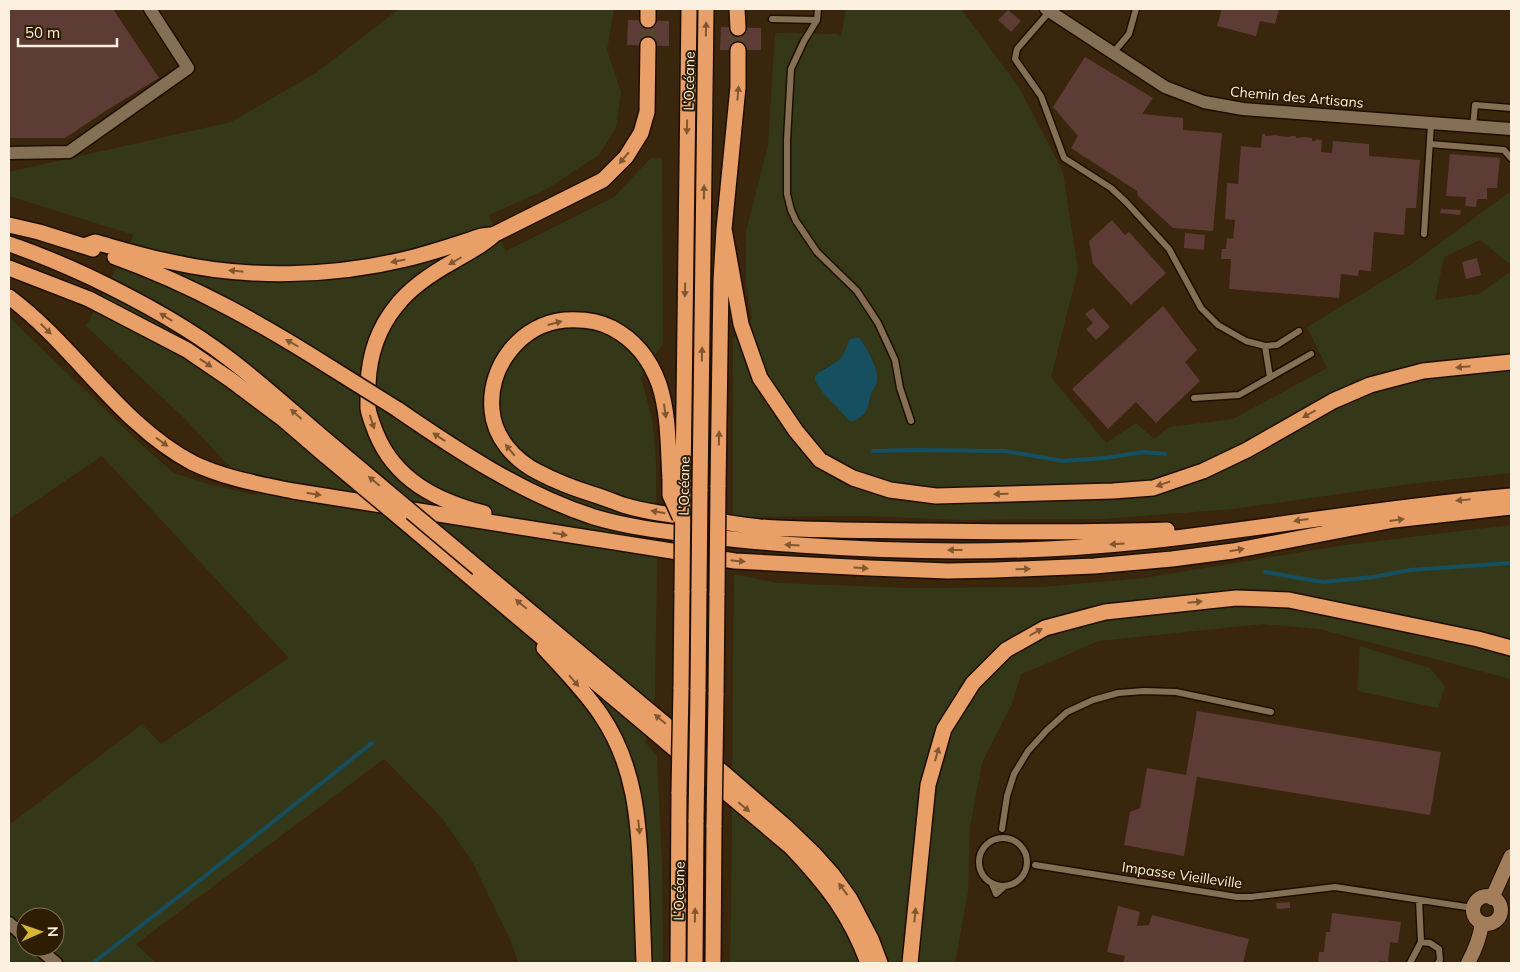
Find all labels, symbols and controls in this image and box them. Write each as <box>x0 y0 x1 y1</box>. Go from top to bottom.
scale bar <box>18 15 116 47</box>
one-way arrow <box>702 21 710 37</box>
text: 50 m <box>25 23 60 42</box>
street label: L’Océane <box>679 51 699 111</box>
street label: Chemin des Artisans <box>1229 82 1365 112</box>
one-way arrow <box>734 85 742 101</box>
one-way arrow <box>683 120 691 136</box>
one-way arrow <box>619 151 630 164</box>
one-way arrow <box>700 184 708 200</box>
one-way arrow <box>448 256 461 265</box>
one-way arrow <box>390 257 405 265</box>
one-way arrow <box>228 267 244 275</box>
one-way arrow <box>681 282 689 298</box>
one-way arrow <box>159 312 173 321</box>
one-way arrow <box>547 318 562 326</box>
one-way arrow <box>39 323 51 335</box>
one-way arrow <box>285 339 299 347</box>
one-way arrow <box>698 346 706 362</box>
one-way arrow <box>199 358 213 368</box>
one-way arrow <box>1454 363 1470 371</box>
one-way arrow <box>661 404 669 420</box>
one-way arrow <box>289 409 302 420</box>
one-way arrow <box>1302 410 1316 418</box>
one-way arrow <box>369 414 377 429</box>
one-way arrow <box>715 430 723 446</box>
one-way arrow <box>433 433 446 442</box>
one-way arrow <box>155 437 169 447</box>
one-way arrow <box>505 444 516 457</box>
street label: L’Océane <box>674 456 694 516</box>
one-way arrow <box>367 475 380 486</box>
one-way arrow <box>1155 481 1170 489</box>
one-way arrow <box>306 490 322 498</box>
one-way arrow <box>993 490 1009 498</box>
one-way arrow <box>1454 496 1470 504</box>
one-way arrow <box>649 508 665 516</box>
one-way arrow <box>1389 516 1405 524</box>
one-way arrow <box>1293 517 1309 525</box>
one-way arrow <box>553 530 569 538</box>
one-way arrow <box>784 540 800 548</box>
one-way arrow <box>1109 540 1125 548</box>
one-way arrow <box>1230 545 1246 553</box>
one-way arrow <box>946 546 962 554</box>
one-way arrow <box>730 557 746 565</box>
one-way arrow <box>853 564 869 572</box>
one-way arrow <box>1015 565 1031 573</box>
one-way arrow <box>516 598 528 610</box>
one-way arrow <box>1187 598 1203 606</box>
one-way arrow <box>1030 628 1043 637</box>
one-way arrow <box>569 675 580 688</box>
one-way arrow <box>653 714 666 725</box>
one-way arrow <box>933 747 941 762</box>
one-way arrow <box>737 801 750 812</box>
one-way arrow <box>635 819 643 835</box>
street label: Impasse Vieilleville <box>1121 858 1243 892</box>
street label: L’Océane <box>669 861 689 921</box>
one-way arrow <box>837 883 848 896</box>
one-way arrow <box>691 906 699 922</box>
one-way arrow <box>911 906 919 922</box>
north arrow <box>15 907 65 957</box>
text: N <box>44 926 62 937</box>

